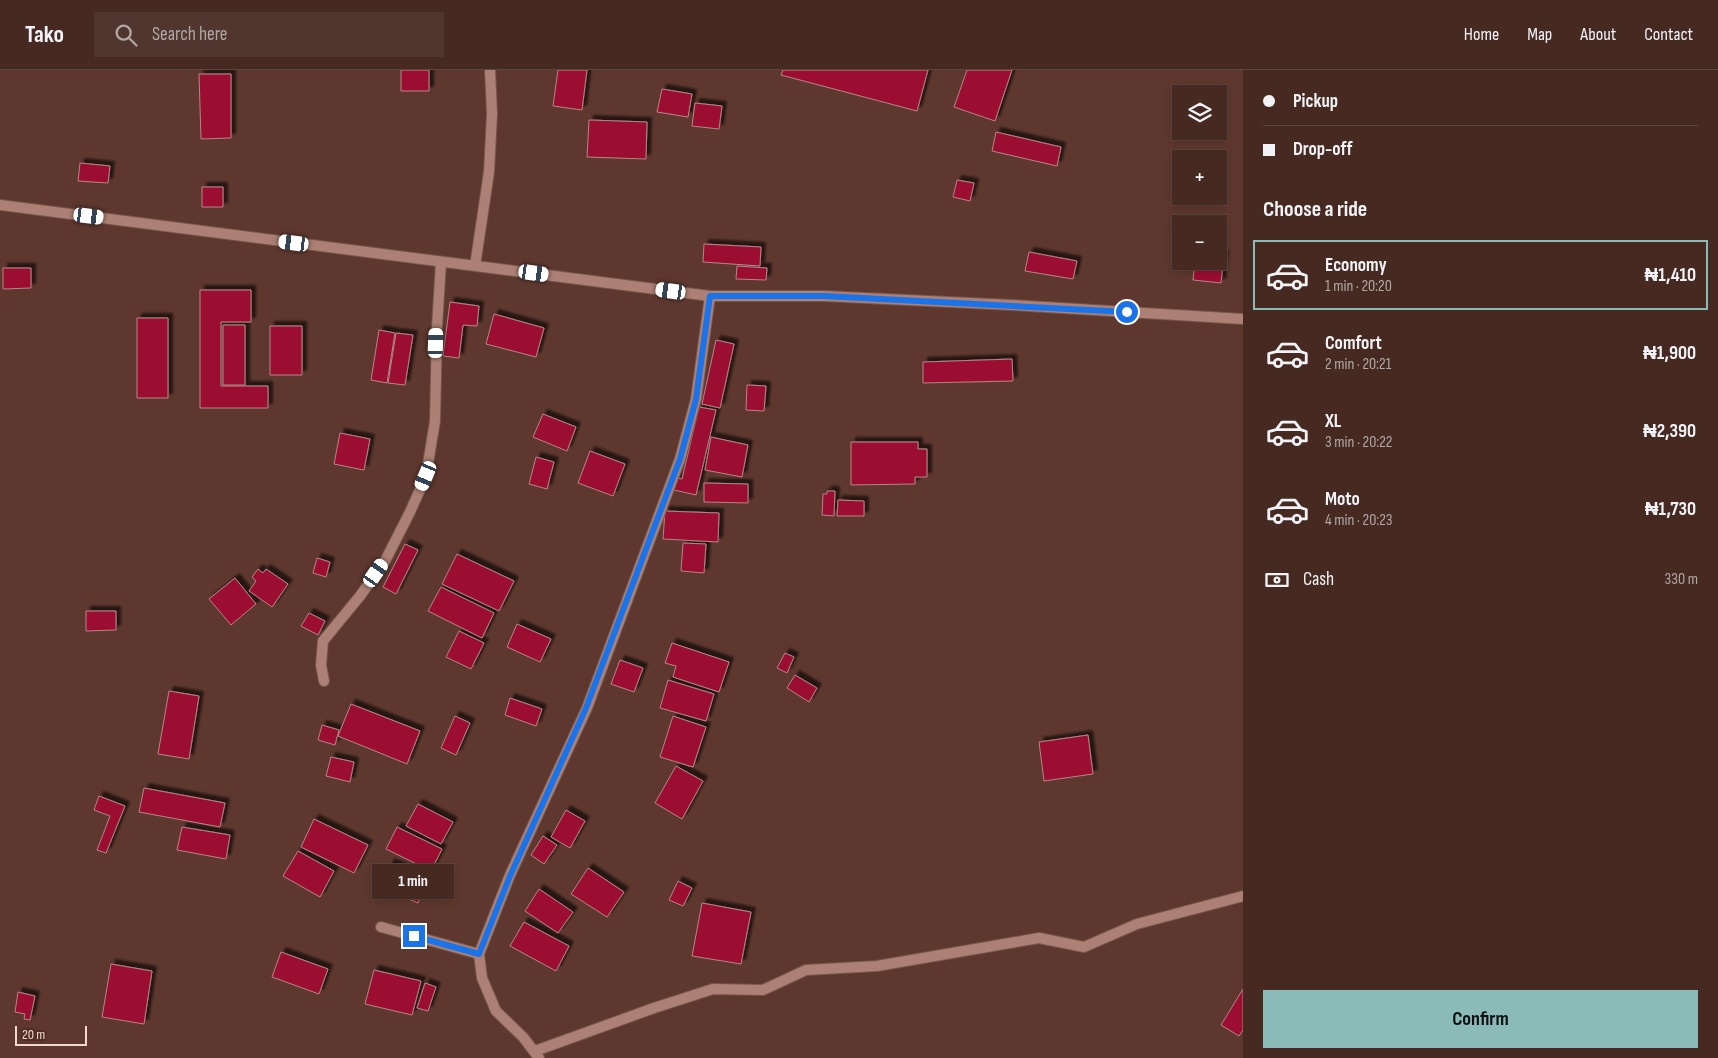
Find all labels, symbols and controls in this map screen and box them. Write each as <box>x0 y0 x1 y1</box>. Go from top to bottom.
search box <box>94 12 444 57</box>
text: Tako <box>25 20 64 49</box>
icon: search <box>112 21 140 49</box>
text: Search here <box>152 23 228 46</box>
text: Home <box>1464 24 1499 45</box>
text: Map <box>1527 24 1552 45</box>
text: About <box>1580 24 1616 45</box>
text: Contact <box>1644 24 1693 45</box>
map controls <box>1172 85 1227 270</box>
button: layers <box>1172 85 1227 140</box>
text: Pickup <box>1293 90 1338 113</box>
text: Drop-off <box>1293 138 1353 161</box>
button: + <box>1172 150 1227 205</box>
text: Choose a ride <box>1263 196 1367 223</box>
car <box>73 207 104 225</box>
button: − <box>1172 215 1227 270</box>
car <box>278 234 309 252</box>
icon: car <box>1265 253 1310 298</box>
text: Economy <box>1325 254 1387 277</box>
car <box>518 263 549 283</box>
text: ₦1,410 <box>1644 264 1696 287</box>
text: 1 min · 20:20 <box>1325 277 1392 296</box>
car <box>655 281 686 301</box>
route start <box>1116 301 1138 323</box>
car <box>427 328 444 358</box>
icon: car <box>1265 331 1310 376</box>
text: Comfort <box>1325 332 1382 355</box>
text: ₦1,900 <box>1643 342 1696 365</box>
text: 2 min · 20:21 <box>1325 355 1391 374</box>
icon: car <box>1265 409 1310 454</box>
text: XL <box>1325 410 1341 433</box>
text: ₦2,390 <box>1643 420 1696 443</box>
text: 3 min · 20:22 <box>1325 433 1392 452</box>
car <box>413 459 438 493</box>
icon: car <box>1265 487 1310 532</box>
text: Moto <box>1325 488 1360 511</box>
text: ₦1,730 <box>1645 498 1696 521</box>
text: 4 min · 20:23 <box>1325 511 1393 530</box>
car <box>361 556 390 590</box>
icon: cash <box>1263 566 1291 594</box>
text: Cash <box>1303 568 1334 591</box>
text: 330 m <box>1665 570 1698 589</box>
callout: 1 min <box>373 864 455 898</box>
text: 1 min <box>398 872 428 891</box>
route end <box>403 925 425 947</box>
button: Confirm <box>1263 990 1698 1048</box>
scale bar <box>15 1023 88 1046</box>
text: 20 m <box>22 1026 45 1043</box>

